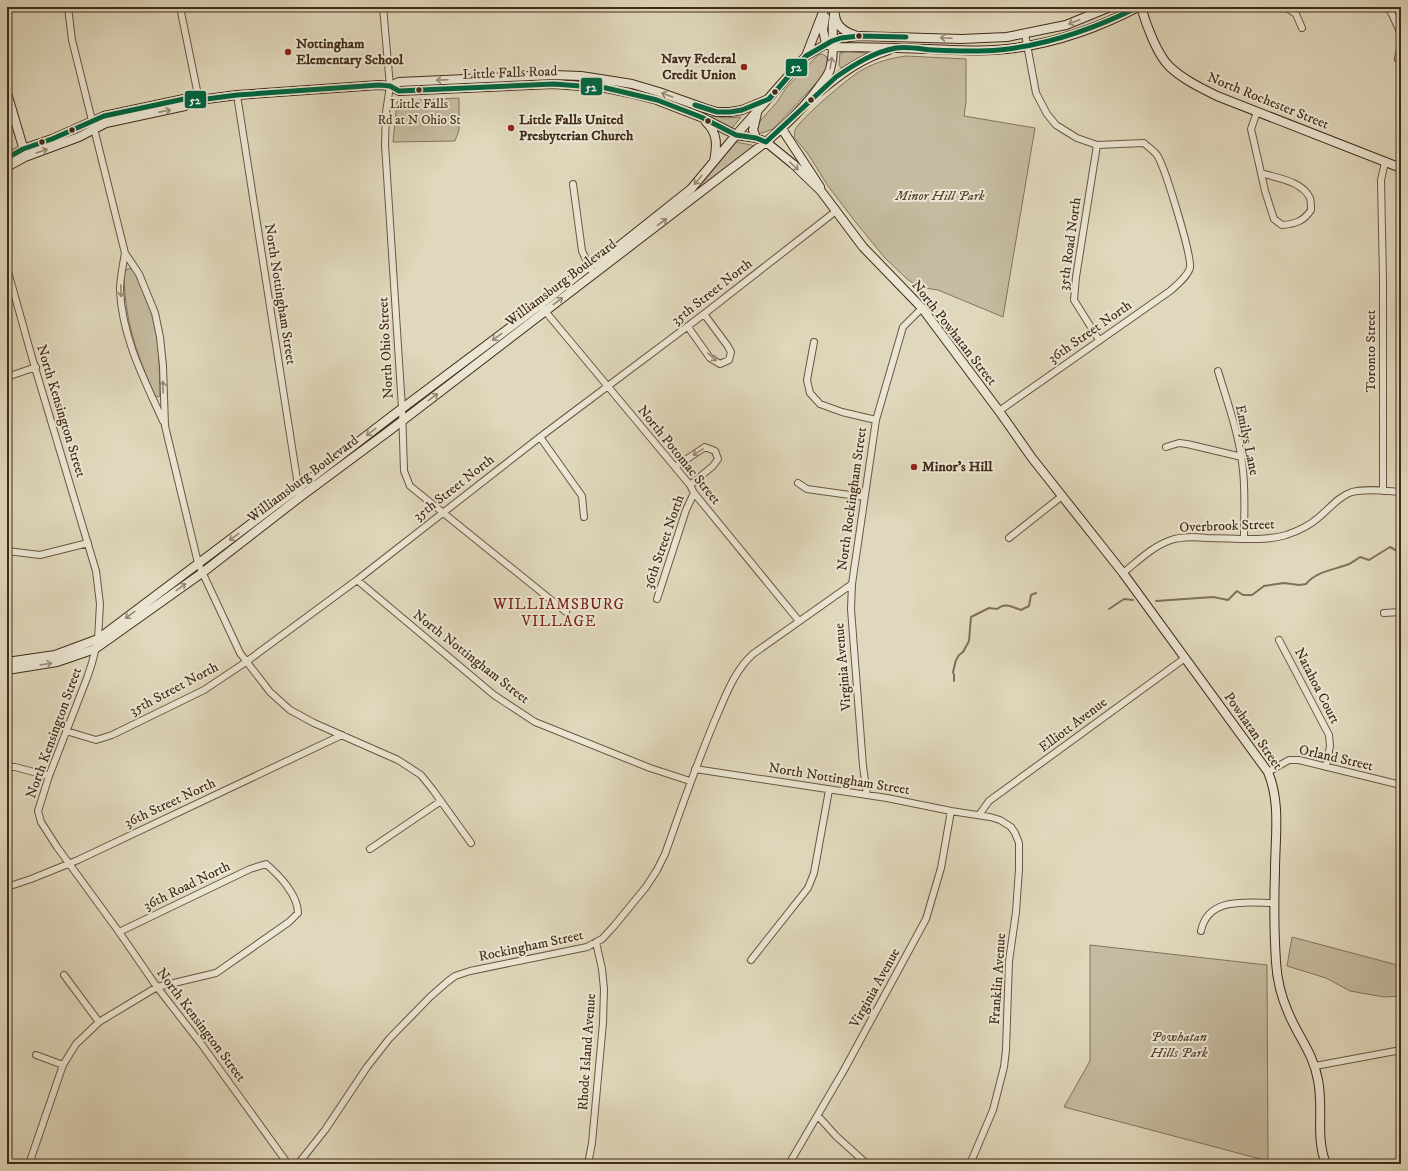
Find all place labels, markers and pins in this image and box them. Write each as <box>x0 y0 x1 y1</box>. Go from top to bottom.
unlabelled marker <box>854 31 864 41</box>
place label: Nottingham Elementary School <box>296 35 404 69</box>
marker: Nottingham Elementary School <box>283 47 293 57</box>
place label: Navy Federal Credit Union <box>661 50 737 84</box>
marker: Navy Federal Credit Union <box>739 62 749 72</box>
marker: Little Falls Rd at N Ohio St <box>414 85 424 95</box>
unlabelled marker <box>770 87 780 97</box>
unlabelled marker <box>806 95 816 105</box>
place label: Little Falls Rd at N Ohio St <box>377 96 461 128</box>
place label: Little Falls United Presbyterian Church <box>519 111 634 145</box>
unlabelled marker <box>703 116 713 126</box>
marker: Little Falls United Presbyterian Church <box>506 123 516 133</box>
unlabelled marker <box>67 125 77 135</box>
unlabelled marker <box>37 137 47 147</box>
place label: Minor's Hill <box>922 458 993 476</box>
marker: Minor's Hill <box>909 462 919 472</box>

